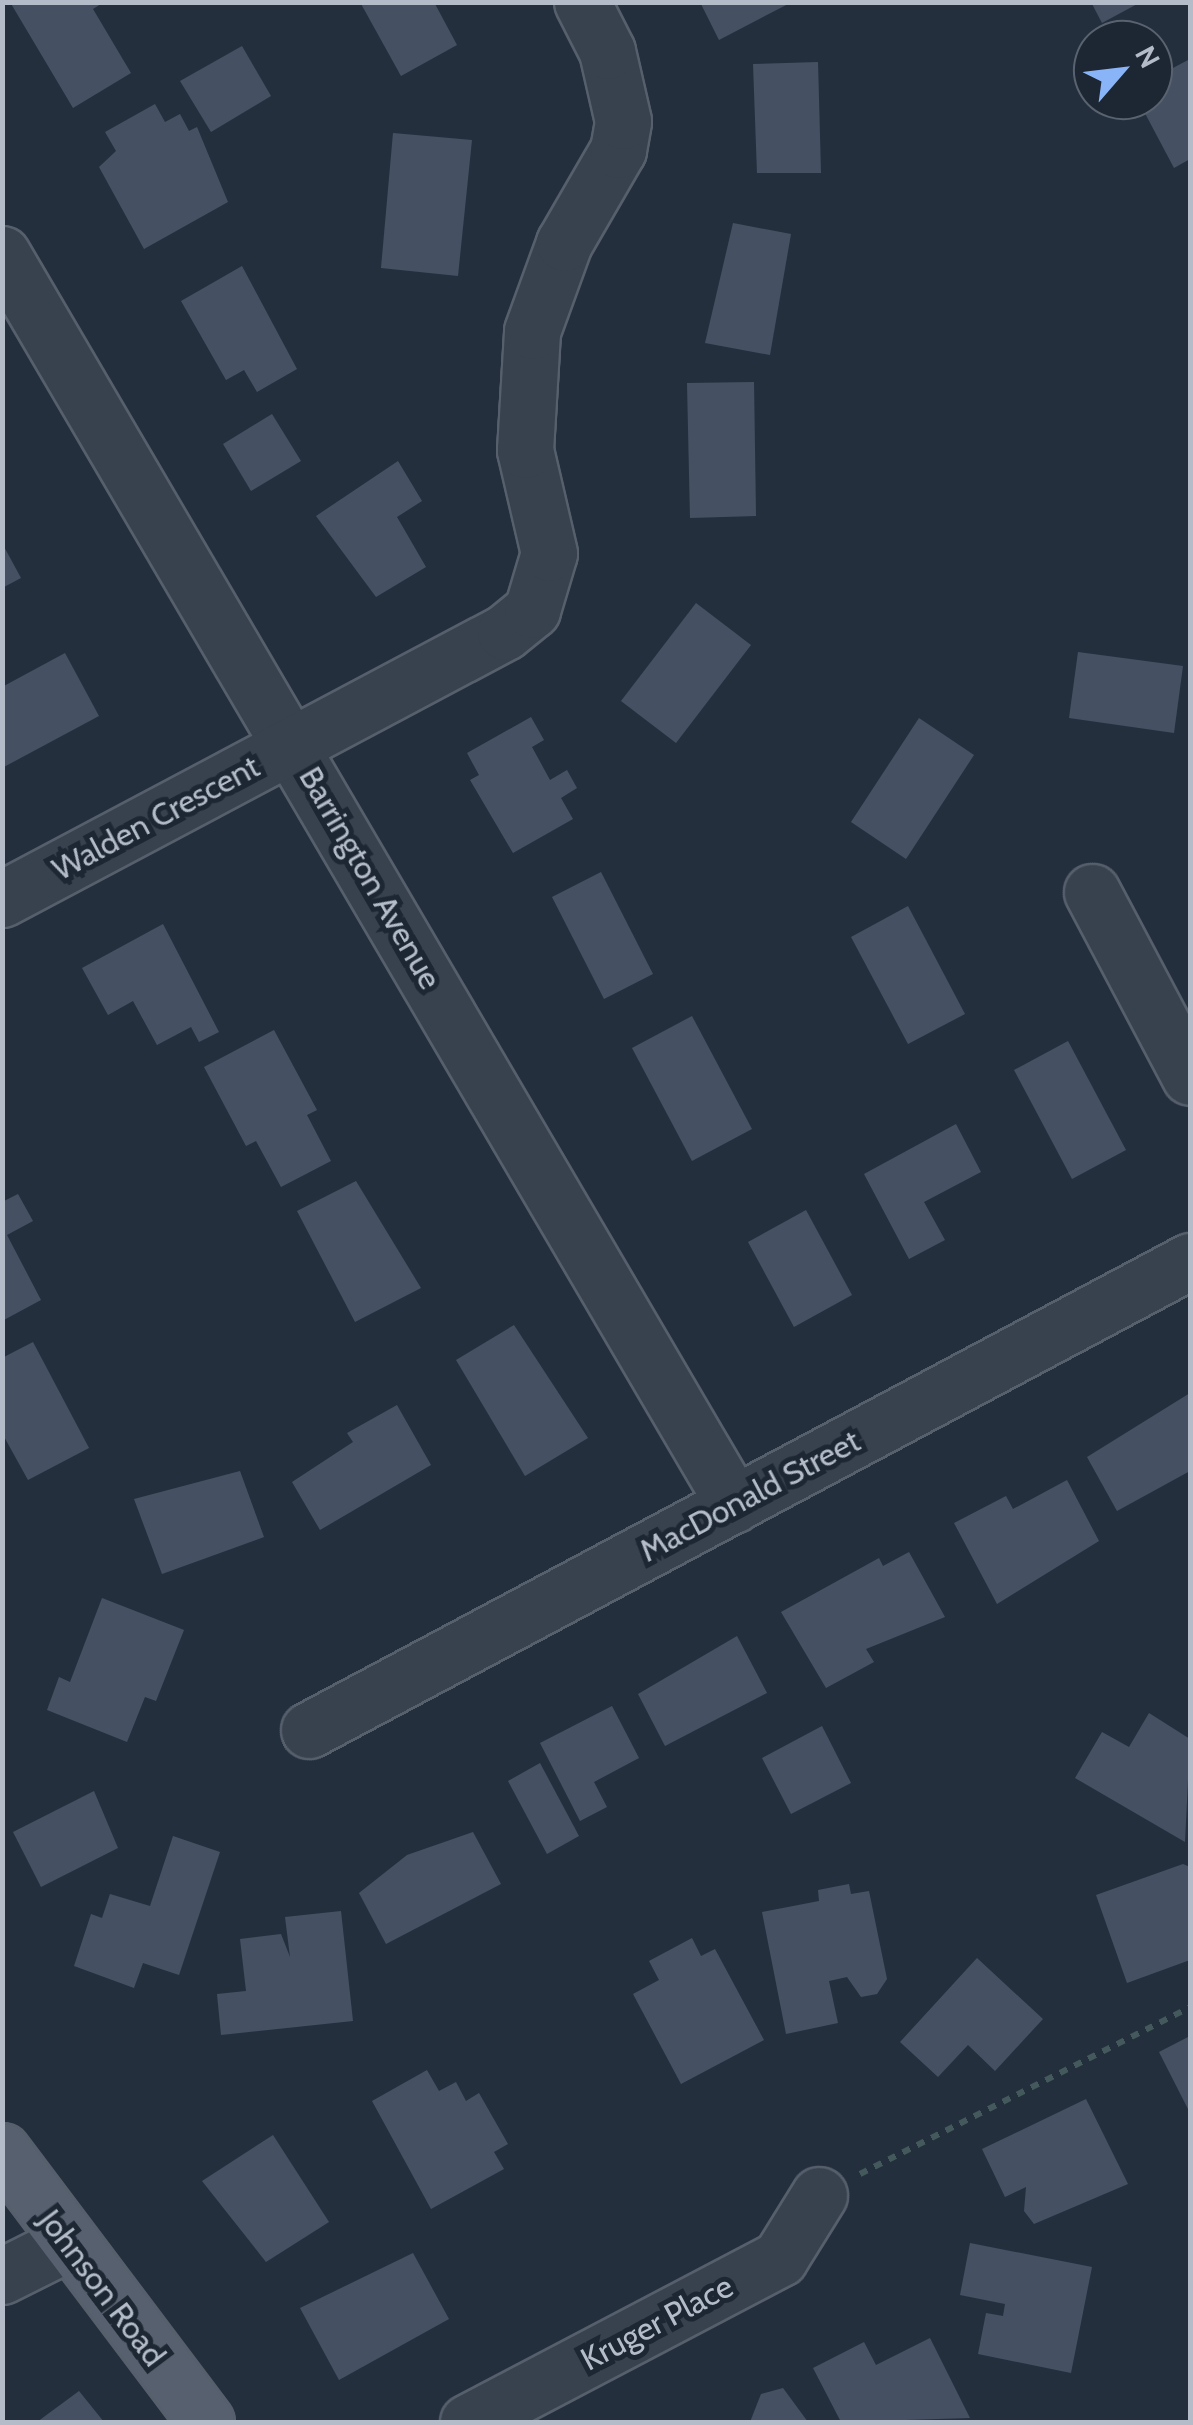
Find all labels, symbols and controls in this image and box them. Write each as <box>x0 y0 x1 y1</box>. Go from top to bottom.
north arrow <box>1073 20 1173 120</box>
text: N <box>1128 40 1167 74</box>
street label: Walden Crescent <box>46 747 266 889</box>
street label: Barrington Avenue <box>291 760 449 996</box>
street label: MacDonald Street <box>633 1422 867 1570</box>
street label: Johnson Road <box>31 2202 173 2374</box>
street label: Kruger Place <box>575 2267 739 2379</box>

